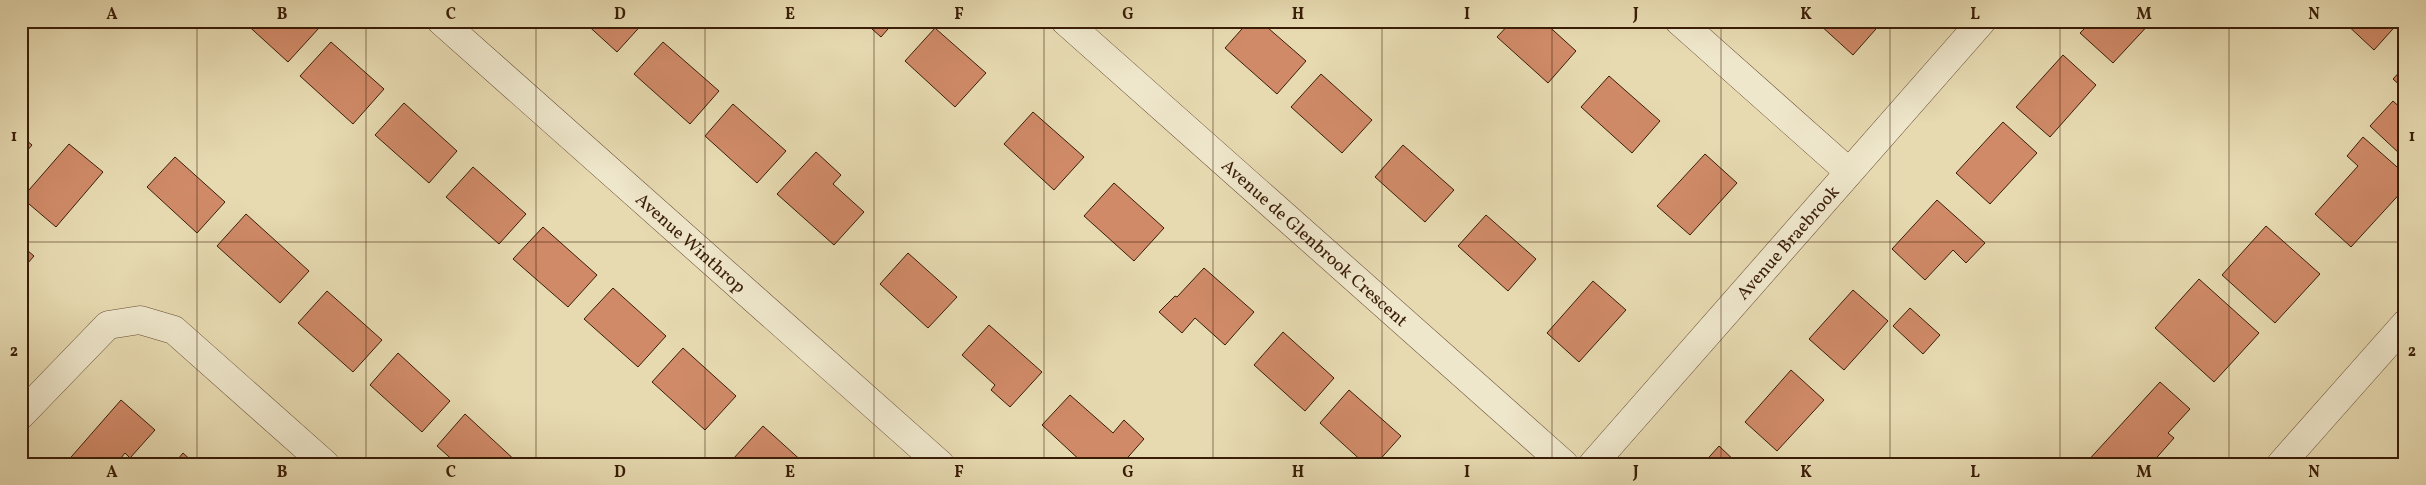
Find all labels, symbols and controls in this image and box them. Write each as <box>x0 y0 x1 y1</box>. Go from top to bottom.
text: A <box>106 4 118 26</box>
text: B <box>277 4 288 26</box>
text: C <box>446 4 456 26</box>
text: D <box>614 4 626 26</box>
text: E <box>785 4 795 26</box>
text: F <box>954 4 964 26</box>
text: G <box>1122 4 1134 26</box>
text: H <box>1292 4 1304 26</box>
text: I <box>1464 4 1470 26</box>
text: J <box>1632 4 1639 26</box>
text: K <box>1800 4 1812 26</box>
text: L <box>1970 4 1980 26</box>
text: M <box>2136 4 2152 26</box>
text: N <box>2308 4 2320 26</box>
text: 1 <box>11 126 17 148</box>
text: 1 <box>2409 126 2415 148</box>
street label: Avenue de Glenbrook Crescent <box>1215 154 1412 333</box>
street label: Avenue Braebrook <box>1732 180 1846 306</box>
street label: Avenue Winthrop <box>629 188 750 300</box>
text: 2 <box>10 341 18 363</box>
text: 2 <box>2408 341 2416 363</box>
text: A <box>106 462 118 484</box>
text: B <box>277 462 288 484</box>
text: C <box>446 462 456 484</box>
text: D <box>614 462 626 484</box>
text: E <box>785 462 795 484</box>
text: F <box>954 462 964 484</box>
text: G <box>1122 462 1134 484</box>
text: H <box>1292 462 1304 484</box>
text: I <box>1464 462 1470 484</box>
text: J <box>1632 462 1639 484</box>
text: K <box>1800 462 1812 484</box>
text: L <box>1970 462 1980 484</box>
text: M <box>2136 462 2152 484</box>
text: N <box>2308 462 2320 484</box>

